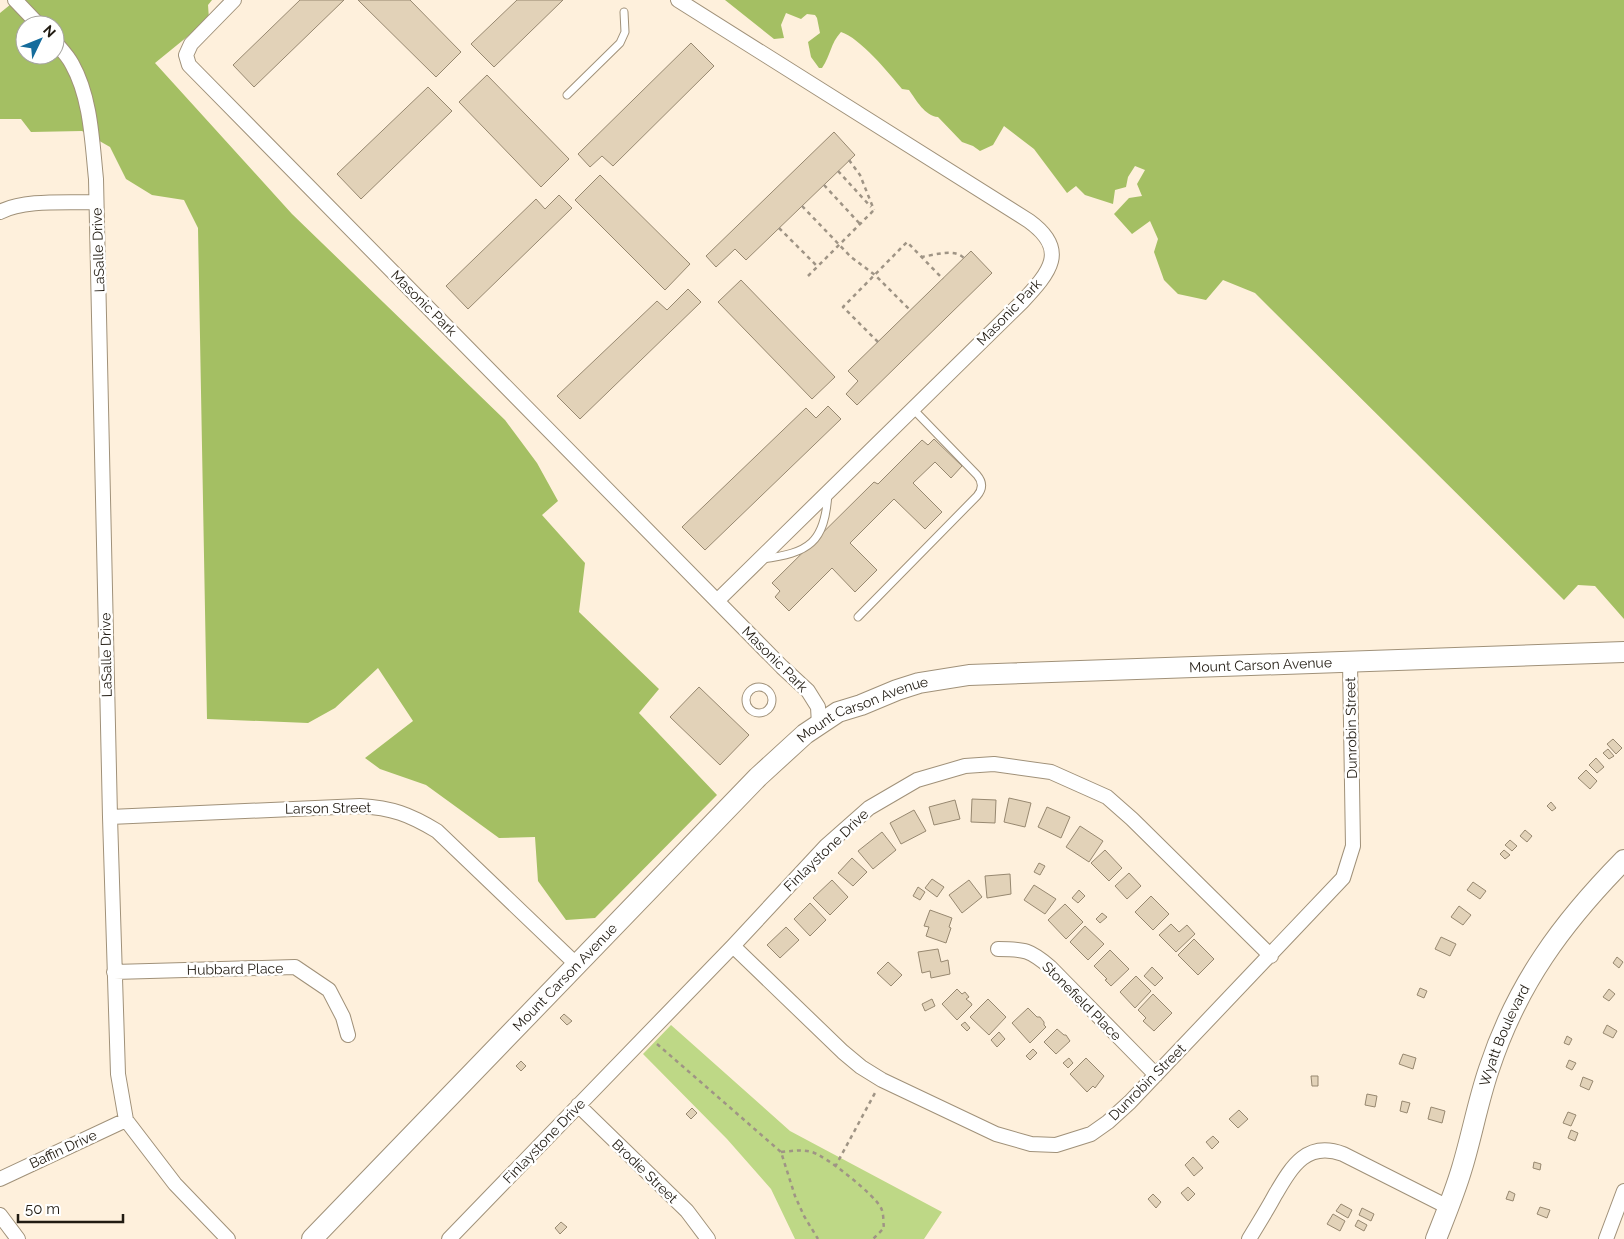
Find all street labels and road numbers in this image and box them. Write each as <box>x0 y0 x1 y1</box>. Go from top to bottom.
street label: LaSalle Drive <box>89 207 107 293</box>
street label: Masonic Park <box>388 267 460 339</box>
street label: Masonic Park <box>973 275 1045 348</box>
street label: LaSalle Drive <box>97 612 115 698</box>
street label: Masonic Park <box>739 623 811 695</box>
street label: Mount Carson Avenue <box>1189 654 1332 675</box>
street label: Mount Carson Avenue <box>793 674 929 746</box>
street label: Dunrobin Street <box>1342 677 1360 779</box>
street label: Larson Street <box>285 799 372 817</box>
street label: Finlaystone Drive <box>780 806 872 894</box>
street label: Mount Carson Avenue <box>509 920 620 1034</box>
street label: Stonefield Place <box>1039 958 1125 1044</box>
street label: Hubbard Place <box>187 960 283 978</box>
street label: Wyatt Boulevard <box>1476 982 1533 1088</box>
street label: Dunrobin Street <box>1105 1040 1189 1124</box>
street label: Finlaystone Drive <box>500 1095 588 1187</box>
street label: Baffin Drive <box>27 1126 99 1172</box>
street label: Brodie Street <box>609 1136 681 1206</box>

